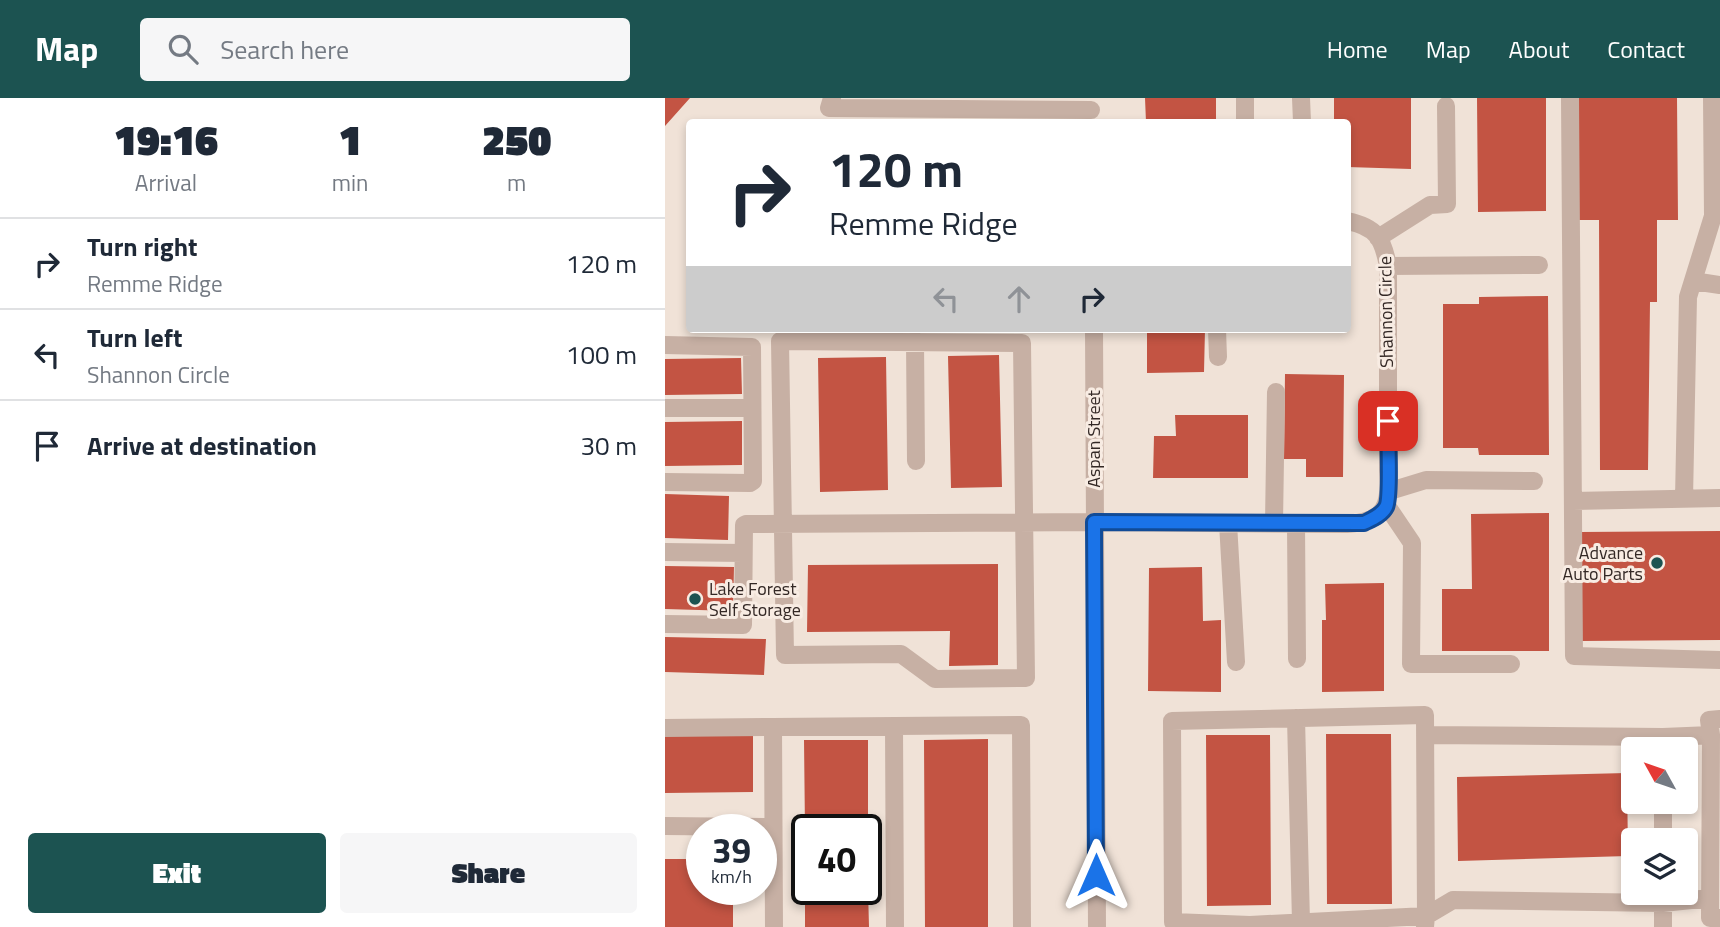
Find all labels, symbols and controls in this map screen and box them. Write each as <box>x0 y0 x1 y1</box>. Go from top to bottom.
search box <box>140 18 630 81</box>
text: Map <box>35 24 98 74</box>
icon: search <box>164 30 202 68</box>
text: Search here <box>220 30 349 69</box>
text: Home <box>1327 31 1388 67</box>
text: Map <box>1426 31 1471 67</box>
text: About <box>1509 31 1569 67</box>
text: Contact <box>1607 31 1685 67</box>
text: 19:16 <box>114 107 218 171</box>
text: 1 <box>339 107 362 171</box>
text: 250 <box>482 107 551 171</box>
text: 120 m <box>829 131 963 206</box>
icon: right <box>714 147 805 238</box>
text: Arrival <box>135 165 197 200</box>
text: min <box>332 165 368 200</box>
text: m <box>507 165 526 200</box>
text: Remme Ridge <box>829 199 1018 247</box>
text: Turn right <box>87 227 198 266</box>
text: 120 m <box>566 244 637 283</box>
icon: right <box>28 245 66 283</box>
street label: Shannon Circle <box>1371 256 1400 368</box>
text: Remme Ridge <box>87 266 223 301</box>
icon: left <box>927 280 965 318</box>
icon: ahead <box>1000 280 1038 318</box>
icon: right <box>1073 280 1111 318</box>
text: Turn left <box>87 318 182 357</box>
text: 100 m <box>566 335 637 374</box>
icon: left <box>28 336 66 374</box>
text: Shannon Circle <box>87 357 230 392</box>
street label: Aspan Street <box>1080 390 1107 488</box>
pin <box>1358 391 1418 451</box>
icon: arrive <box>1369 402 1407 440</box>
text: Arrive at destination <box>87 426 317 465</box>
text: 30 m <box>580 426 637 465</box>
icon: arrive <box>28 427 66 465</box>
place label: Advance Auto Parts <box>1562 539 1643 587</box>
marker: Advance Auto Parts <box>1649 555 1665 571</box>
place label: Lake Forest Self Storage <box>709 575 801 623</box>
marker: Lake Forest Self Storage <box>687 591 703 607</box>
north arrow <box>1621 737 1697 814</box>
map controls <box>1621 737 1698 905</box>
speed limit sign: 40 <box>791 814 882 905</box>
text: 39 <box>712 823 751 877</box>
button: layers <box>1621 828 1698 905</box>
button: Exit <box>28 833 326 913</box>
button: Share <box>340 833 637 913</box>
position arrow <box>1059 838 1133 912</box>
text: km/h <box>711 863 752 890</box>

